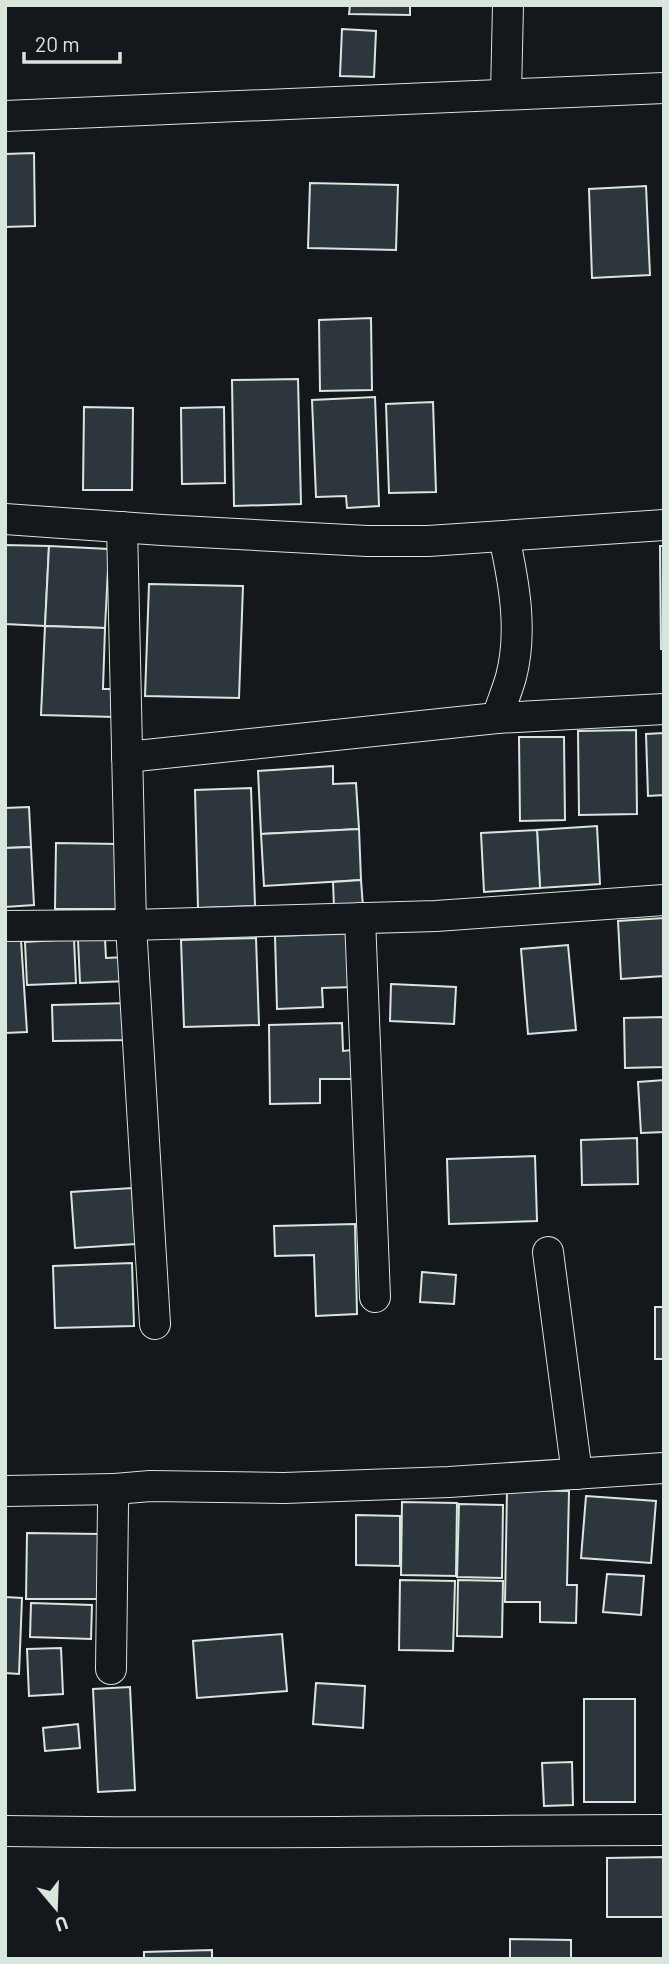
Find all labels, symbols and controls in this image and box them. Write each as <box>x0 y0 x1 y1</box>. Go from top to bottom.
scale bar <box>24 21 121 65</box>
text: 20 m <box>35 31 80 56</box>
north arrow <box>21 1873 91 1943</box>
text: U <box>52 1912 71 1937</box>

